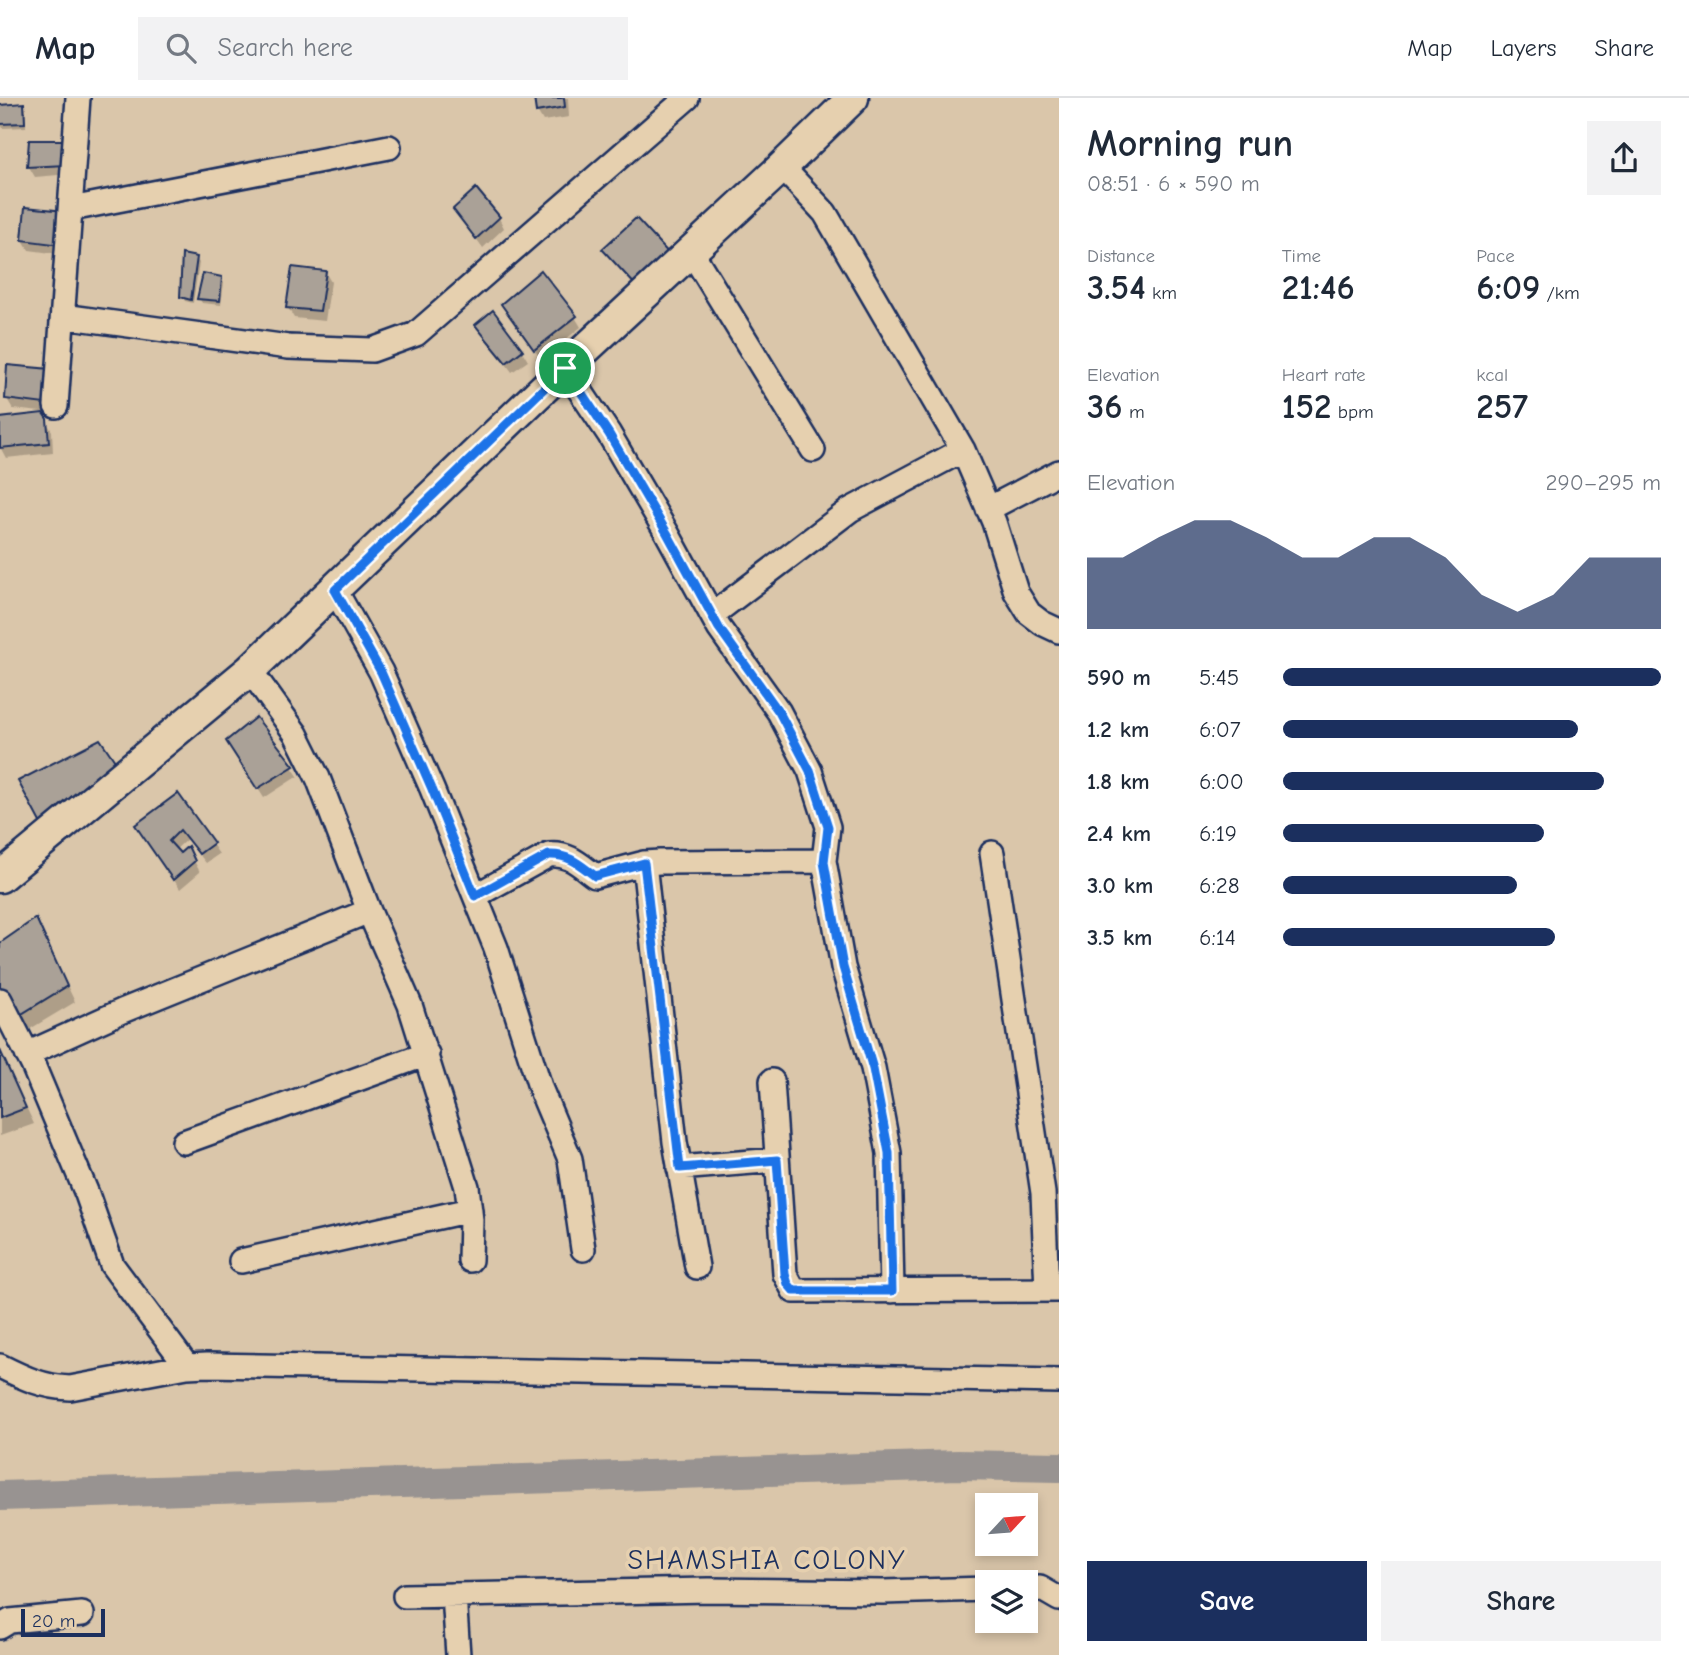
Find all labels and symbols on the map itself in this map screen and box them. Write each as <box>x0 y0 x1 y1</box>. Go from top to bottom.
pin <box>535 338 595 398</box>
north arrow <box>975 1493 1038 1556</box>
district label: SHAMSHIA COLONY <box>627 1544 907 1576</box>
scale bar <box>21 1606 105 1638</box>

